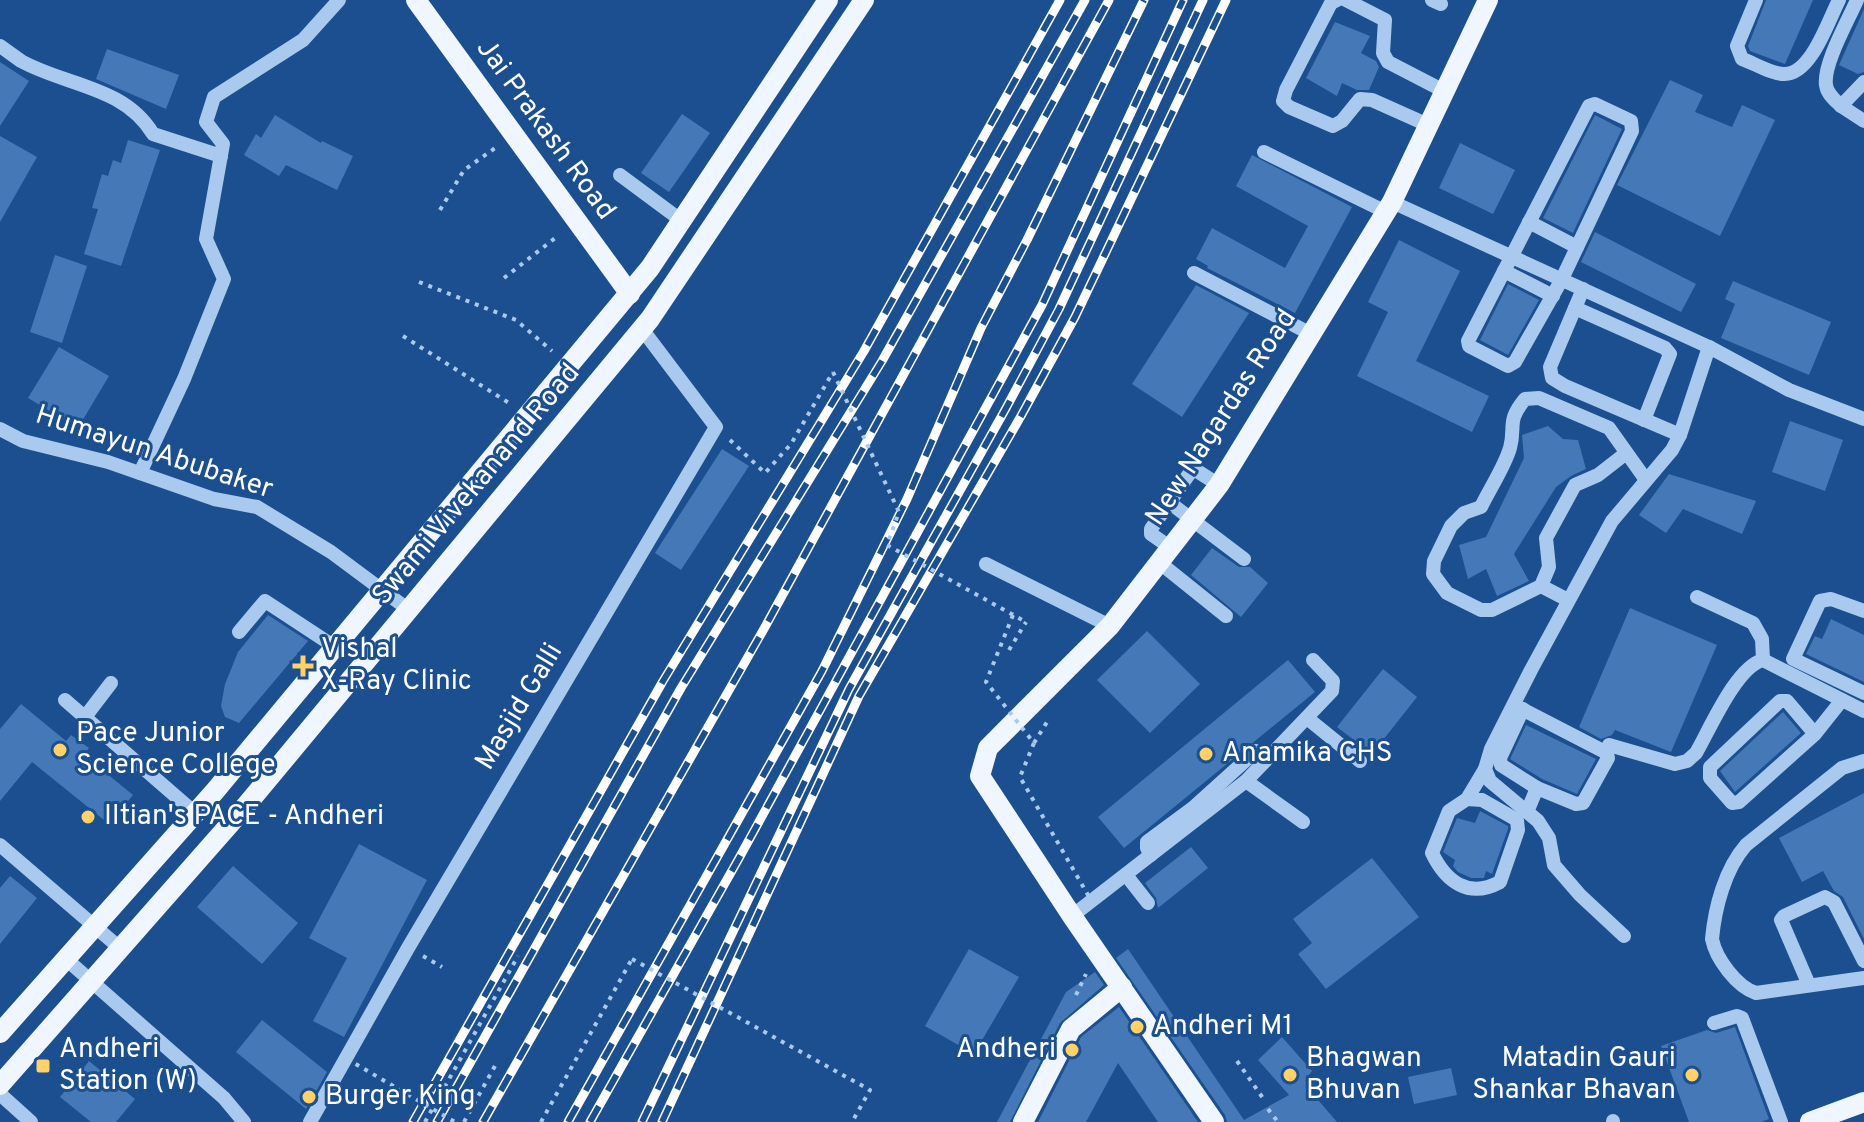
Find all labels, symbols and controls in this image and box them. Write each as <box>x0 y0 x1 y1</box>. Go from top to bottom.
street label: Jai Prakash Road <box>467 32 623 228</box>
street label: New Nagardas Road <box>1138 303 1306 533</box>
street label: Swami Vivekanand Road <box>365 357 589 613</box>
street label: Humayun Abubaker <box>31 398 277 508</box>
place label: Vishal X-Ray Clinic <box>321 632 472 700</box>
street label: Masjid Galli <box>468 637 572 777</box>
marker: Vishal X-Ray Clinic <box>292 655 314 677</box>
place label: Pace Junior Science College <box>76 716 276 784</box>
place label: Anamika CHS <box>1222 736 1393 772</box>
marker: Pace Junior Science College <box>51 741 69 759</box>
marker: Anamika CHS <box>1197 745 1215 763</box>
place label: IItian's PACE - Andheri <box>104 799 384 835</box>
marker: IItian's PACE - Andheri <box>79 808 97 826</box>
place label: Andheri M1 <box>1153 1009 1293 1045</box>
marker: Andheri M1 <box>1128 1018 1146 1036</box>
place label: Andheri Station (W) <box>59 1032 197 1100</box>
place label: Andheri <box>956 1032 1056 1068</box>
marker: Andheri <box>1063 1041 1081 1059</box>
place label: Bhagwan Bhuvan <box>1306 1041 1422 1109</box>
place label: Matadin Gauri Shankar Bhavan <box>1472 1041 1676 1109</box>
marker: Andheri Station (W) <box>34 1057 52 1075</box>
marker: Bhagwan Bhuvan <box>1281 1066 1299 1084</box>
marker: Matadin Gauri Shankar Bhavan <box>1683 1066 1701 1084</box>
place label: Burger King <box>325 1079 476 1115</box>
marker: Burger King <box>300 1088 318 1106</box>

